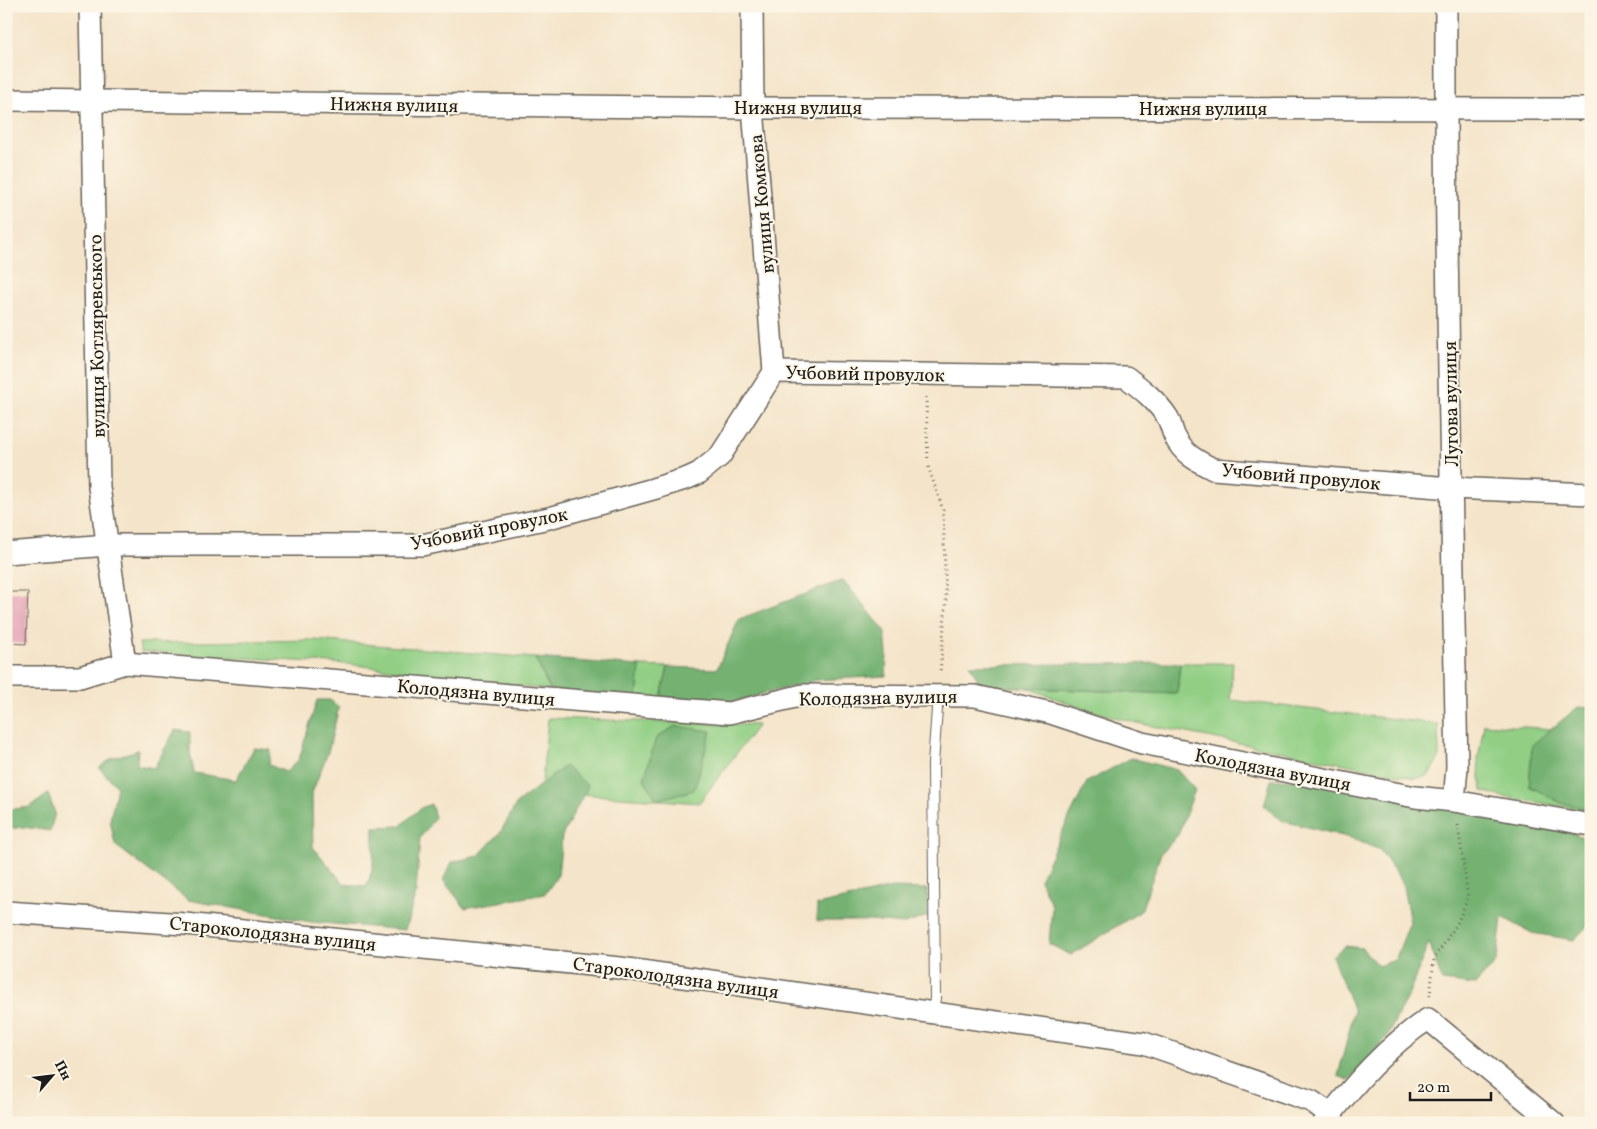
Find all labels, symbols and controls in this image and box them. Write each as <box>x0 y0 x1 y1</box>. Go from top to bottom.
street label: Нижня вулиця <box>330 92 459 120</box>
street label: Нижня вулиця <box>734 96 862 122</box>
street label: Нижня вулиця <box>1139 97 1267 123</box>
street label: вулиця Комкова <box>744 133 782 275</box>
street label: вулиця Котляревського <box>83 234 113 438</box>
street label: Лугова вулиця <box>1438 341 1466 467</box>
street label: Учбовий провулок <box>785 361 945 389</box>
street label: Учбовий провулок <box>1220 458 1381 498</box>
street label: Учбовий провулок <box>409 502 570 558</box>
street label: Колодязна вулиця <box>396 674 556 714</box>
street label: Колодязна вулиця <box>798 685 958 713</box>
street label: Колодязна вулиця <box>1192 743 1353 799</box>
street label: Староколодязна вулиця <box>168 911 377 959</box>
street label: Староколодязна вулиця <box>571 952 780 1006</box>
north arrow <box>28 1052 78 1102</box>
text: Пн <box>49 1057 75 1084</box>
scale bar <box>1410 1069 1491 1101</box>
text: 20 m <box>1417 1078 1450 1099</box>

